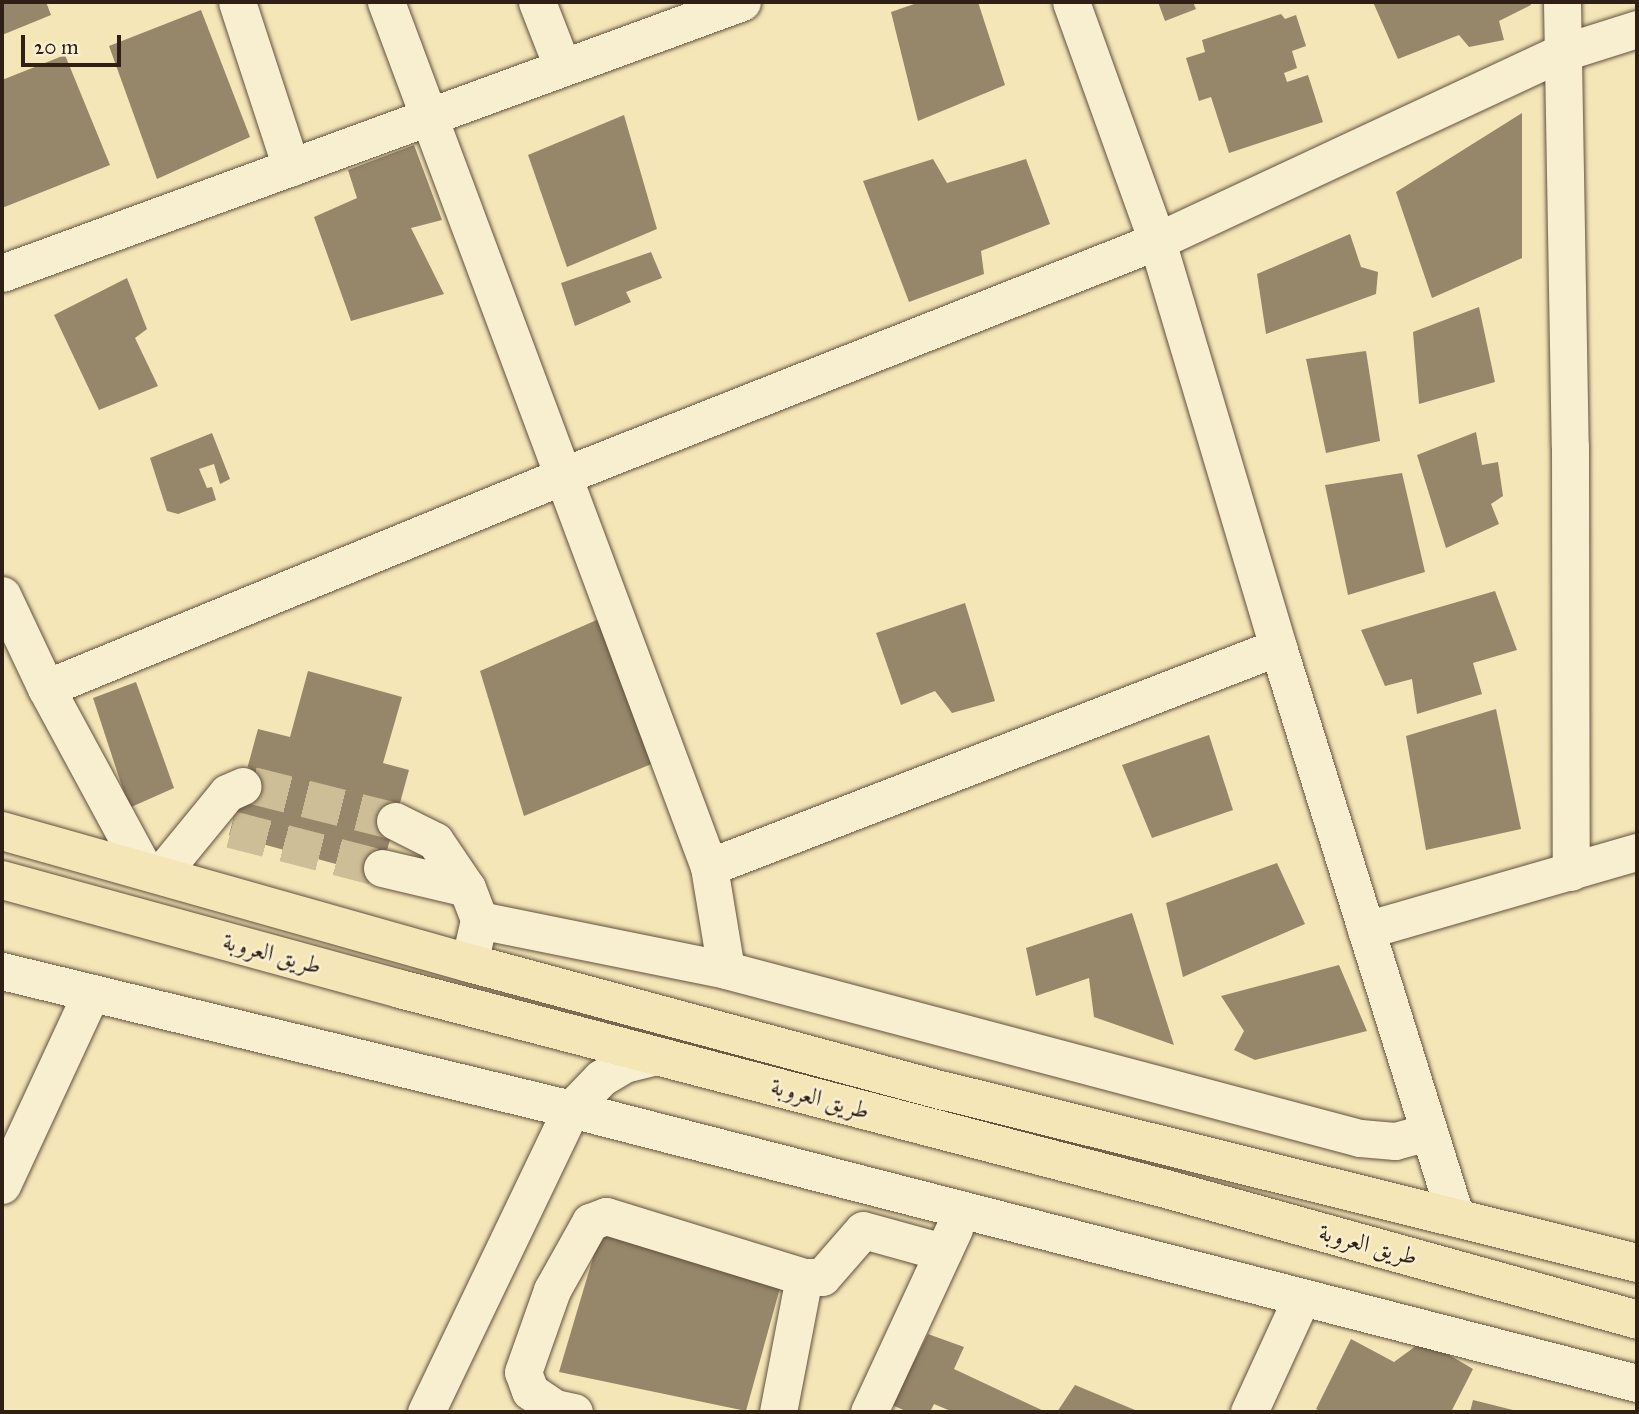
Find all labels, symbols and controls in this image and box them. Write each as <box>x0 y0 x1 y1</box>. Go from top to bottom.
scale bar <box>24 21 124 65</box>
text: 20 m <box>34 34 79 60</box>
street label: طريق العروبة <box>220 927 324 981</box>
street label: طريق العروبة <box>768 1072 872 1126</box>
street label: طريق العروبة <box>1316 1218 1420 1272</box>

